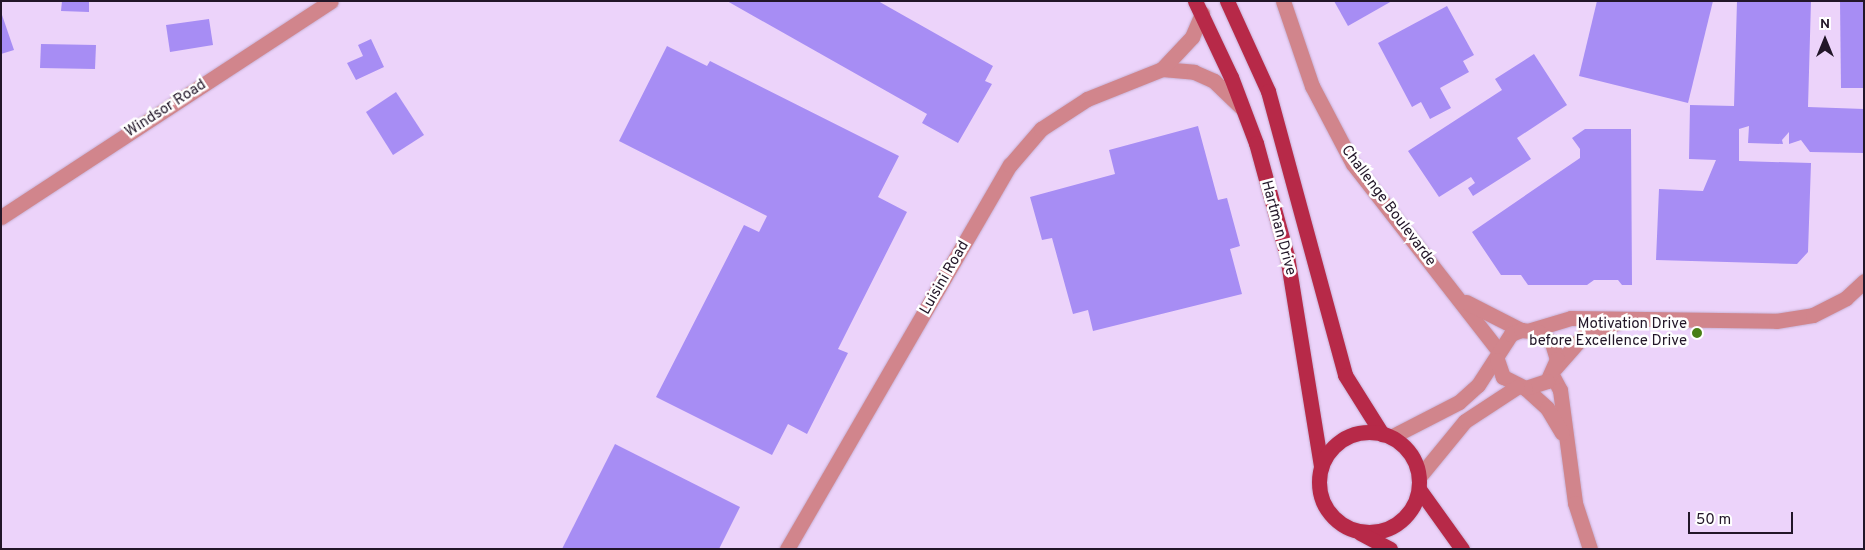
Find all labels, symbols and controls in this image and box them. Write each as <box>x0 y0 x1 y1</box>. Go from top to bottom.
north arrow <box>1800 15 1850 65</box>
text: N <box>1820 16 1830 33</box>
street label: Windsor Road <box>122 76 210 142</box>
street label: Challenge Boulevarde <box>1337 142 1439 270</box>
street label: Hartman Drive <box>1257 179 1299 277</box>
street label: Luisini Road <box>917 238 973 318</box>
place label: Motivation Drive before Excellence Drive <box>1529 315 1687 350</box>
marker: Motivation Drive before Excellence Drive <box>1691 327 1703 339</box>
scale bar <box>1690 502 1795 534</box>
text: 50 m <box>1696 511 1731 530</box>

